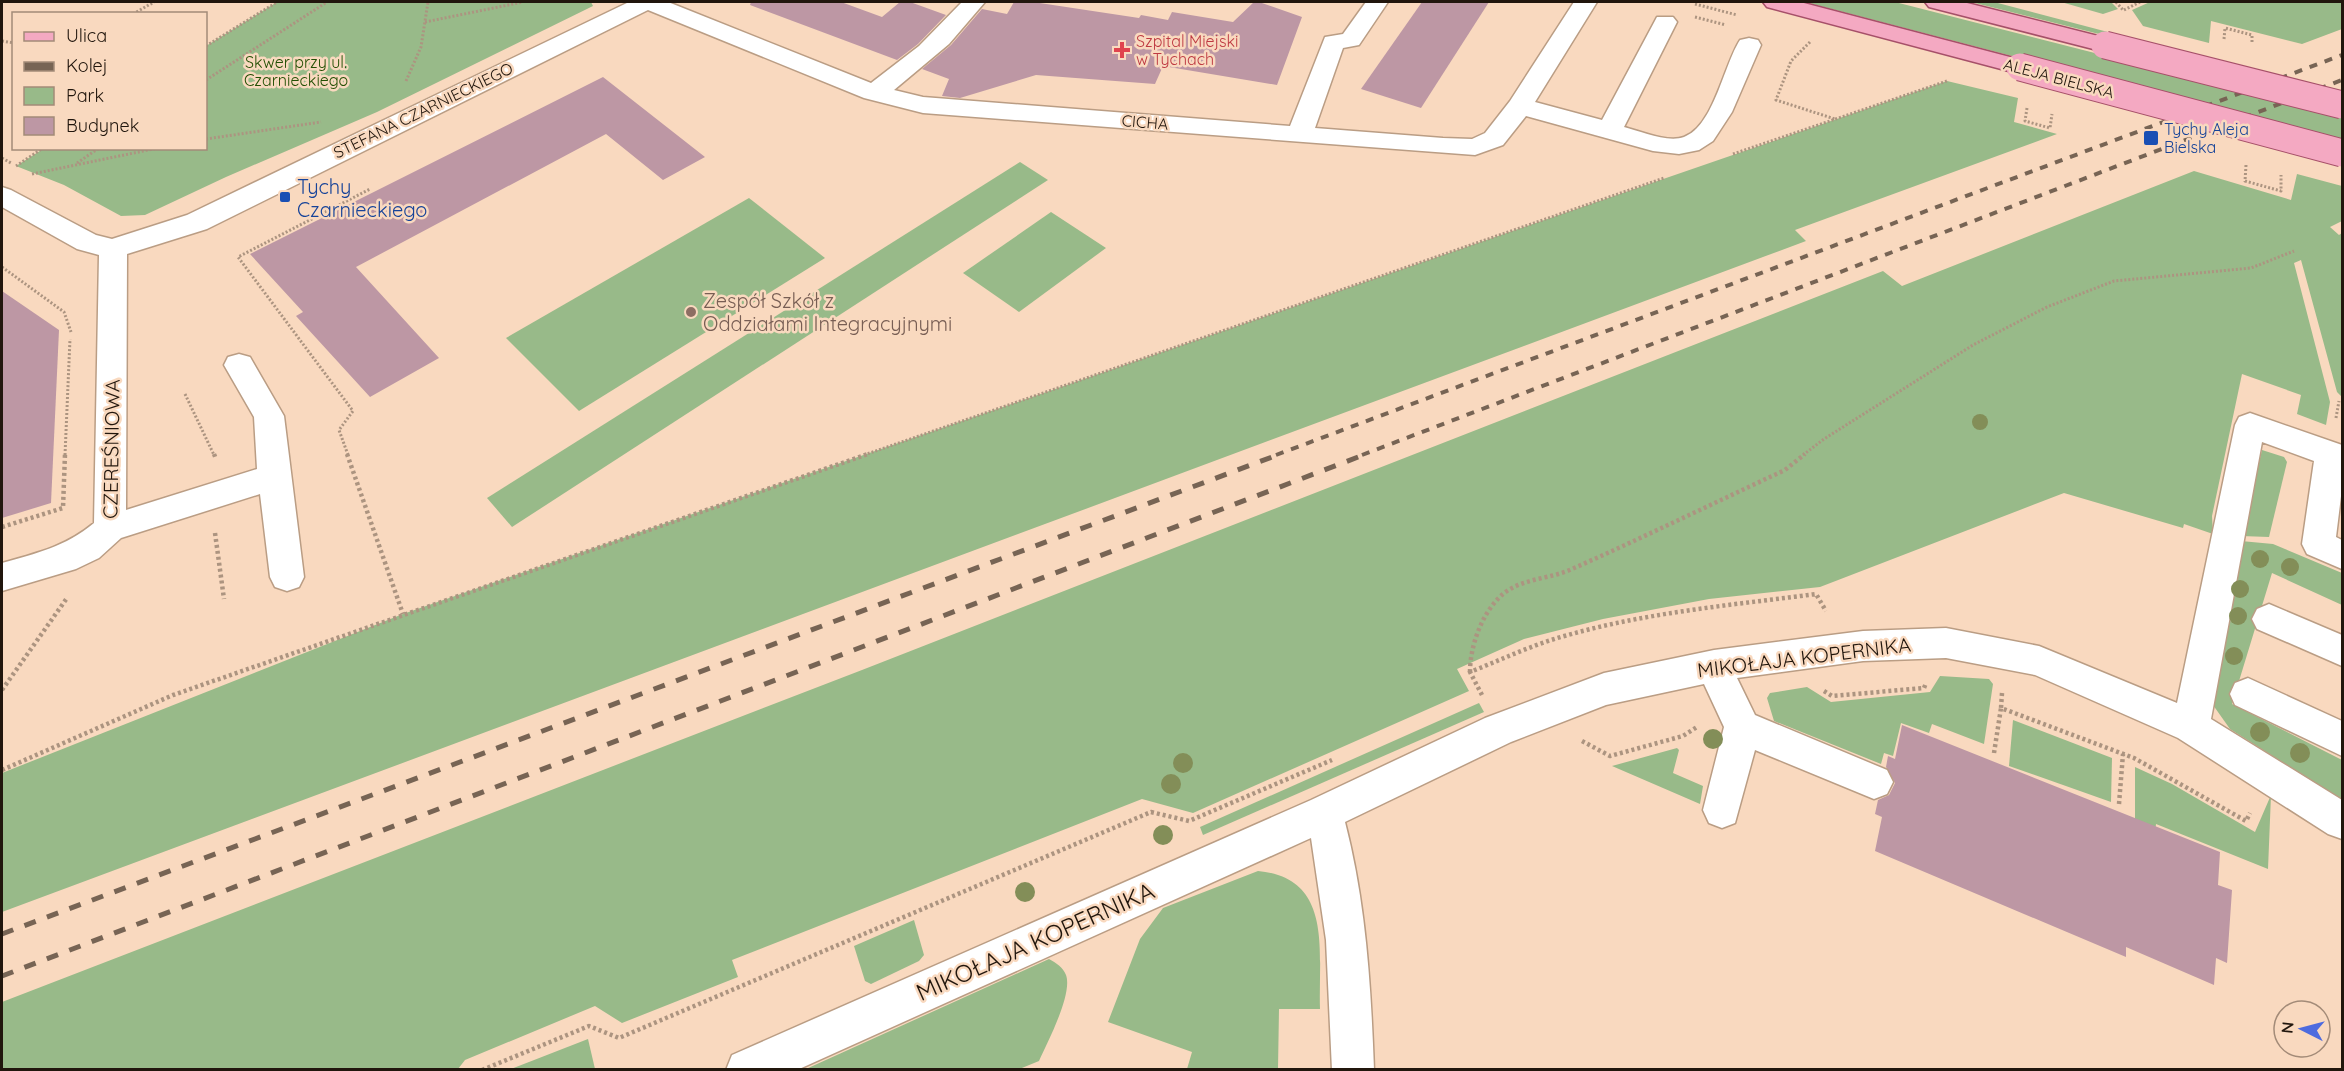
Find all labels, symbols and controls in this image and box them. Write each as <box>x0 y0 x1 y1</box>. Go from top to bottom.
legend <box>12 12 207 150</box>
text: Ulica <box>66 24 107 47</box>
place label: Szpital Miejski w Tychach <box>1136 31 1238 69</box>
marker: Szpital Miejski w Tychach <box>1113 41 1131 59</box>
park label: Skwer przy ul. Czarnieckiego <box>244 52 348 90</box>
text: Kolej <box>66 54 108 77</box>
street label: ALEJA BIELSKA <box>2002 54 2116 102</box>
street label: STEFANA CZARNIECKIEGO <box>330 58 516 162</box>
text: Park <box>66 84 104 107</box>
street label: CICHA <box>1121 110 1169 134</box>
text: Budynek <box>66 114 139 137</box>
place label: Tychy Aleja Bielska <box>2164 119 2249 157</box>
marker: Tychy Aleja Bielska <box>2142 129 2160 147</box>
place label: Tychy Czarnieckiego <box>297 174 427 222</box>
marker: Tychy Czarnieckiego <box>278 190 292 204</box>
place label: Zespół Szkół z Oddziałami Integracyjnymi <box>703 288 952 336</box>
marker: Zespół Szkół z Oddziałami Integracyjnymi <box>684 305 698 319</box>
street label: CZEREŚNIOWA <box>97 379 125 519</box>
street label: MIKOŁAJA KOPERNIKA <box>1696 632 1912 682</box>
street label: MIKOŁAJA KOPERNIKA <box>911 875 1159 1007</box>
north arrow <box>2272 999 2332 1059</box>
text: N <box>2277 1021 2298 1034</box>

